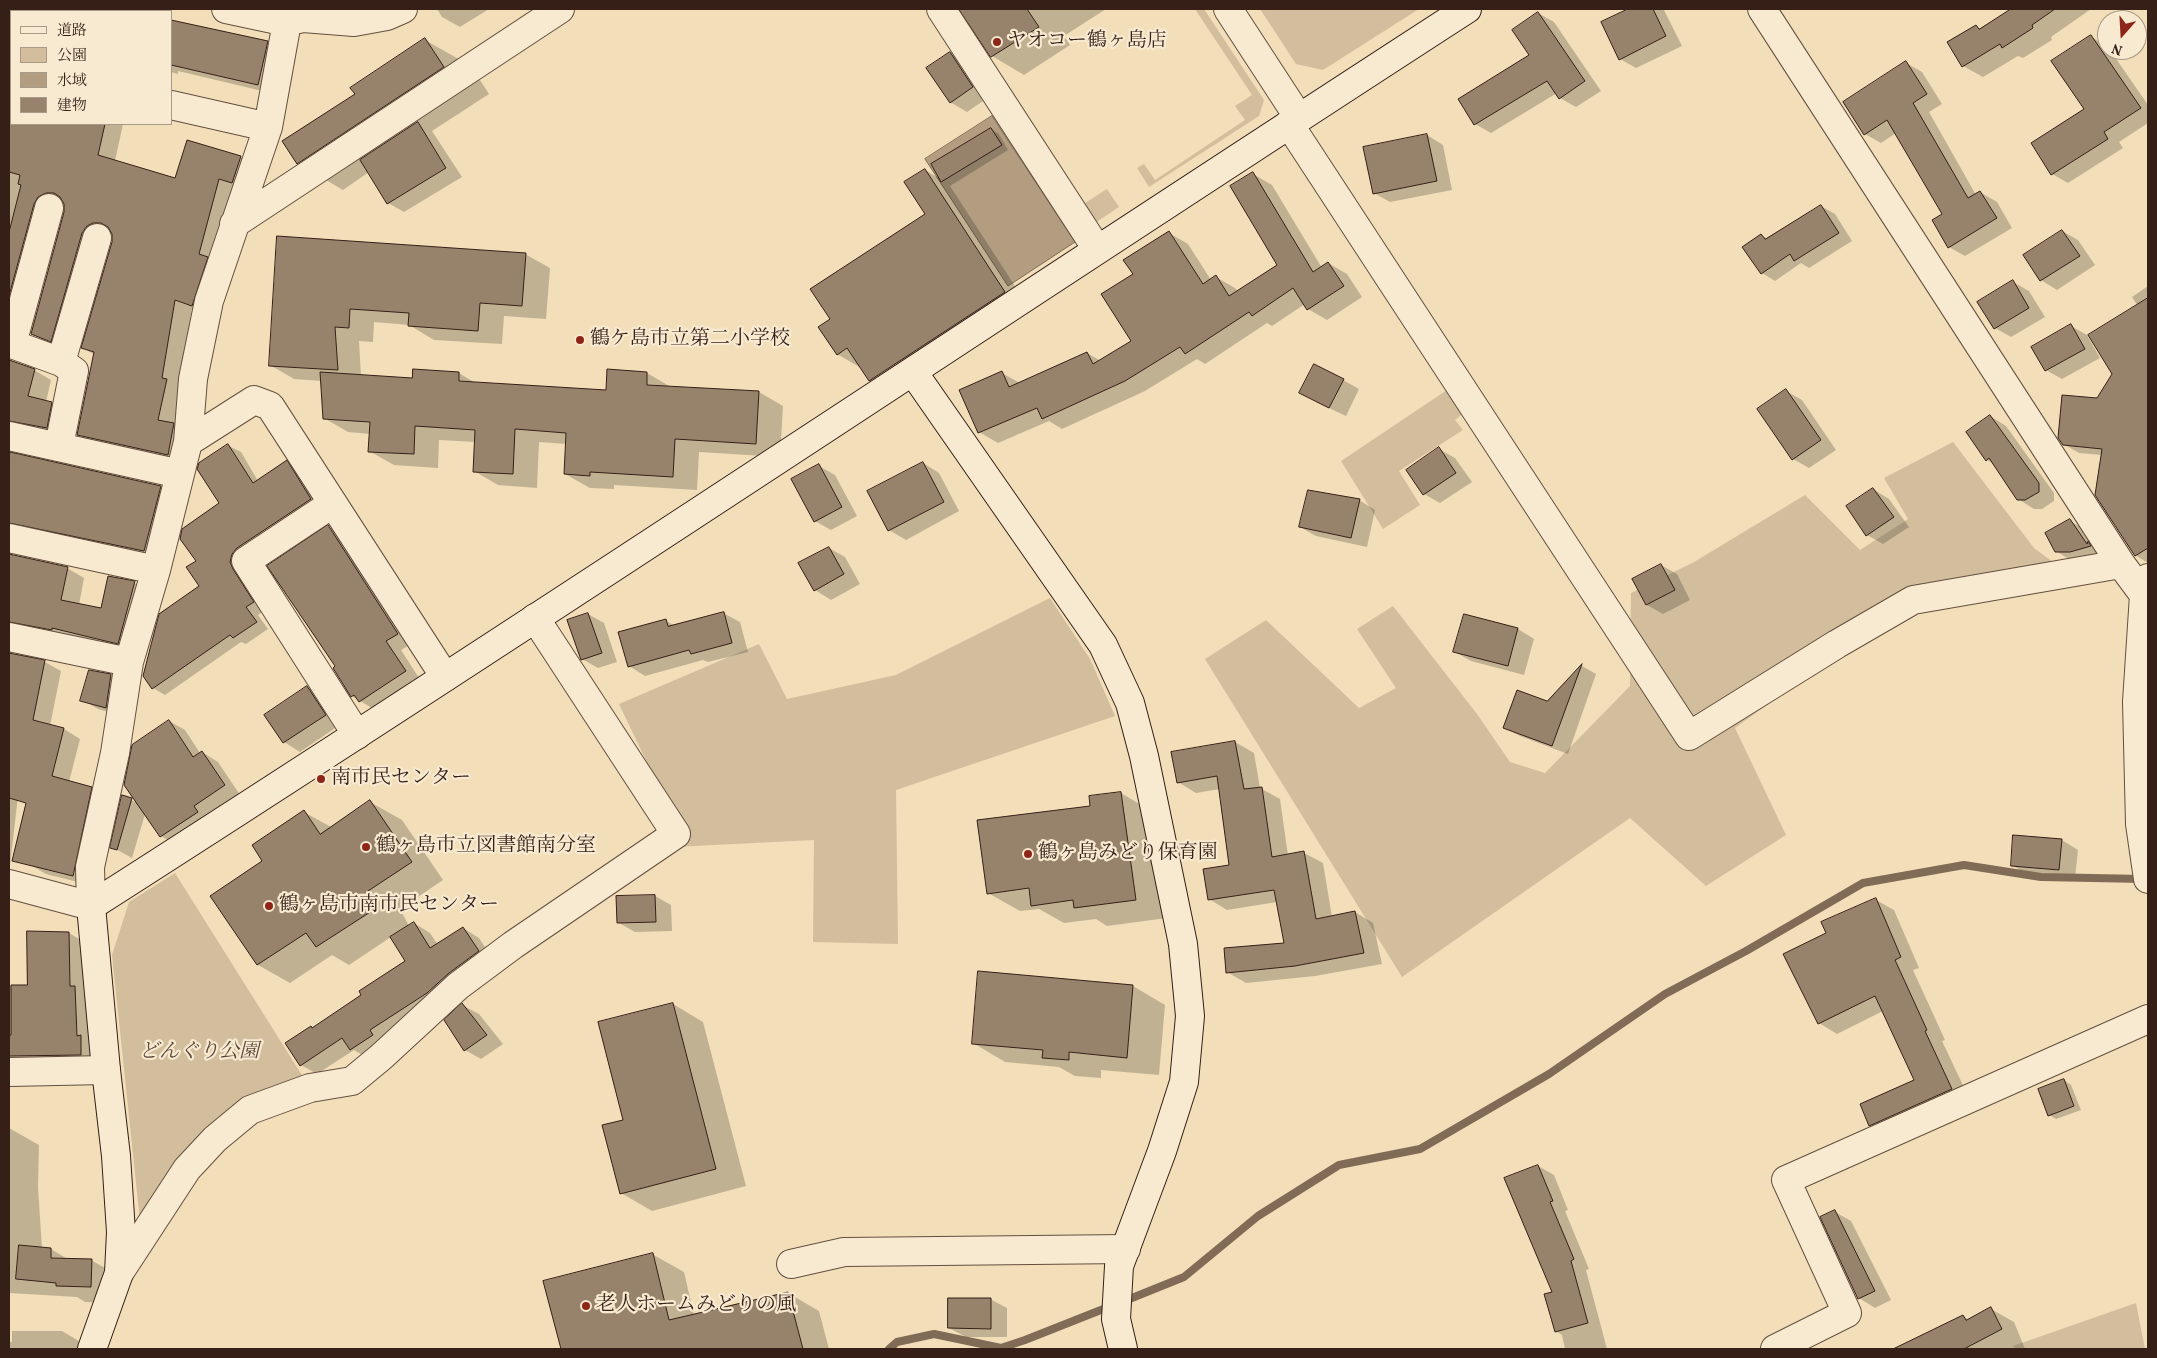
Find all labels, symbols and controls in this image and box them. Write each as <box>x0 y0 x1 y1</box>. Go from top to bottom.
legend <box>10 10 172 125</box>
north arrow <box>2097 10 2147 60</box>
text: 道路 <box>57 21 87 42</box>
place label: ヤオコー鶴ヶ島店 <box>1007 30 1167 54</box>
marker: ヤオコー鶴ヶ島店 <box>991 36 1003 48</box>
text: N <box>2109 38 2125 59</box>
text: 公園 <box>57 46 87 67</box>
text: 水域 <box>57 71 87 92</box>
text: 建物 <box>57 96 87 117</box>
place label: 鶴ケ島市立第二小学校 <box>590 328 790 352</box>
marker: 鶴ケ島市立第二小学校 <box>574 334 586 346</box>
place label: 南市民センター <box>331 767 471 791</box>
marker: 南市民センター <box>315 773 327 785</box>
place label: 鶴ヶ島市立図書館南分室 <box>376 835 596 859</box>
marker: 鶴ヶ島市立図書館南分室 <box>360 841 372 853</box>
place label: 鶴ヶ島みどり保育園 <box>1038 842 1218 866</box>
marker: 鶴ヶ島みどり保育園 <box>1022 848 1034 860</box>
place label: 鶴ヶ島市南市民センター <box>279 894 499 918</box>
marker: 鶴ヶ島市南市民センター <box>263 900 275 912</box>
park label: どんぐり公園 <box>139 1041 259 1065</box>
place label: 老人ホームみどりの風 <box>596 1294 796 1318</box>
marker: 老人ホームみどりの風 <box>580 1300 592 1312</box>

